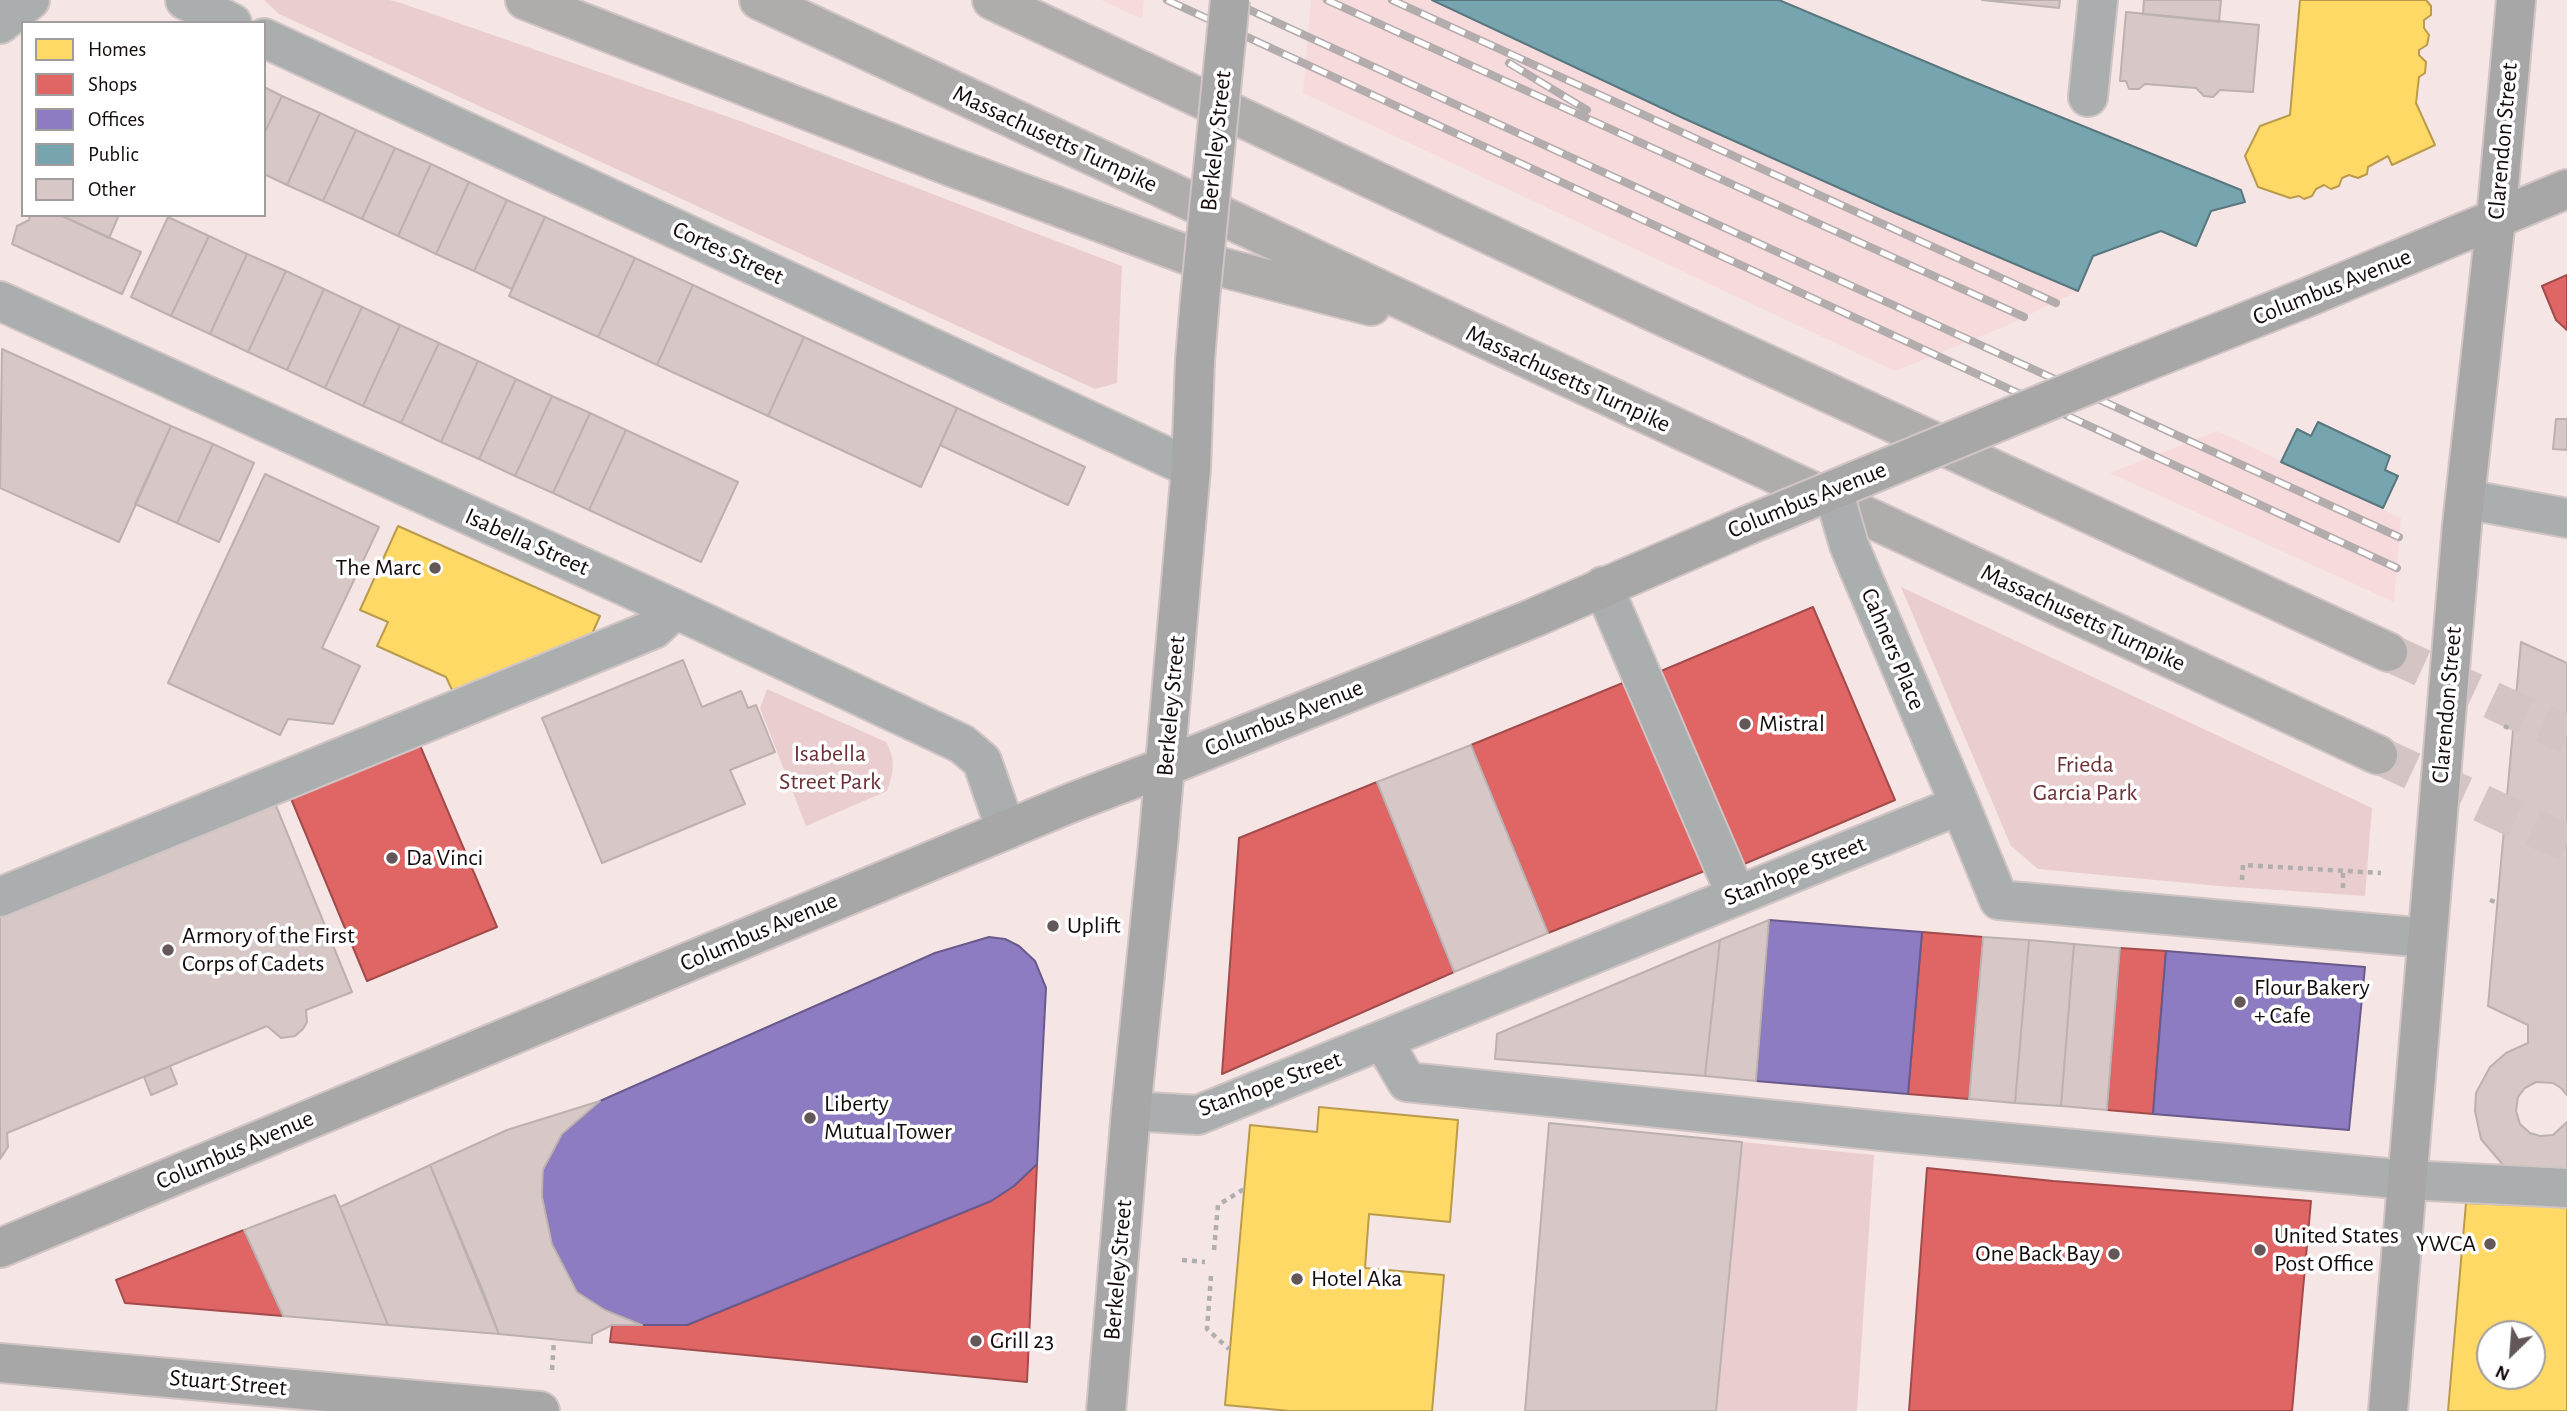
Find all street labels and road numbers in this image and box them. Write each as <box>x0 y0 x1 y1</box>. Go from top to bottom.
street label: Clarendon Street <box>2482 61 2524 221</box>
street label: Berkeley Street <box>1194 69 1238 213</box>
street label: Massachusetts Turnpike <box>948 79 1162 199</box>
street label: Cortes Street <box>668 215 788 291</box>
street label: Columbus Avenue <box>2249 242 2415 332</box>
street label: Massachusetts Turnpike <box>1461 319 1675 439</box>
street label: Columbus Avenue <box>1724 455 1890 545</box>
street label: Isabella Street <box>461 502 593 582</box>
street label: Massachusetts Turnpike <box>1976 558 2190 678</box>
street label: Cahners Place <box>1854 584 1932 714</box>
street label: Clarendon Street <box>2426 625 2468 785</box>
street label: Berkeley Street <box>1151 635 1191 777</box>
street label: Columbus Avenue <box>1201 673 1367 763</box>
street label: Stanhope Street <box>1720 830 1870 912</box>
street label: Columbus Avenue <box>676 886 842 978</box>
street label: Stanhope Street <box>1194 1045 1346 1123</box>
street label: Columbus Avenue <box>152 1104 318 1196</box>
street label: Berkeley Street <box>1098 1199 1138 1341</box>
street label: Stuart Street <box>168 1364 288 1402</box>

